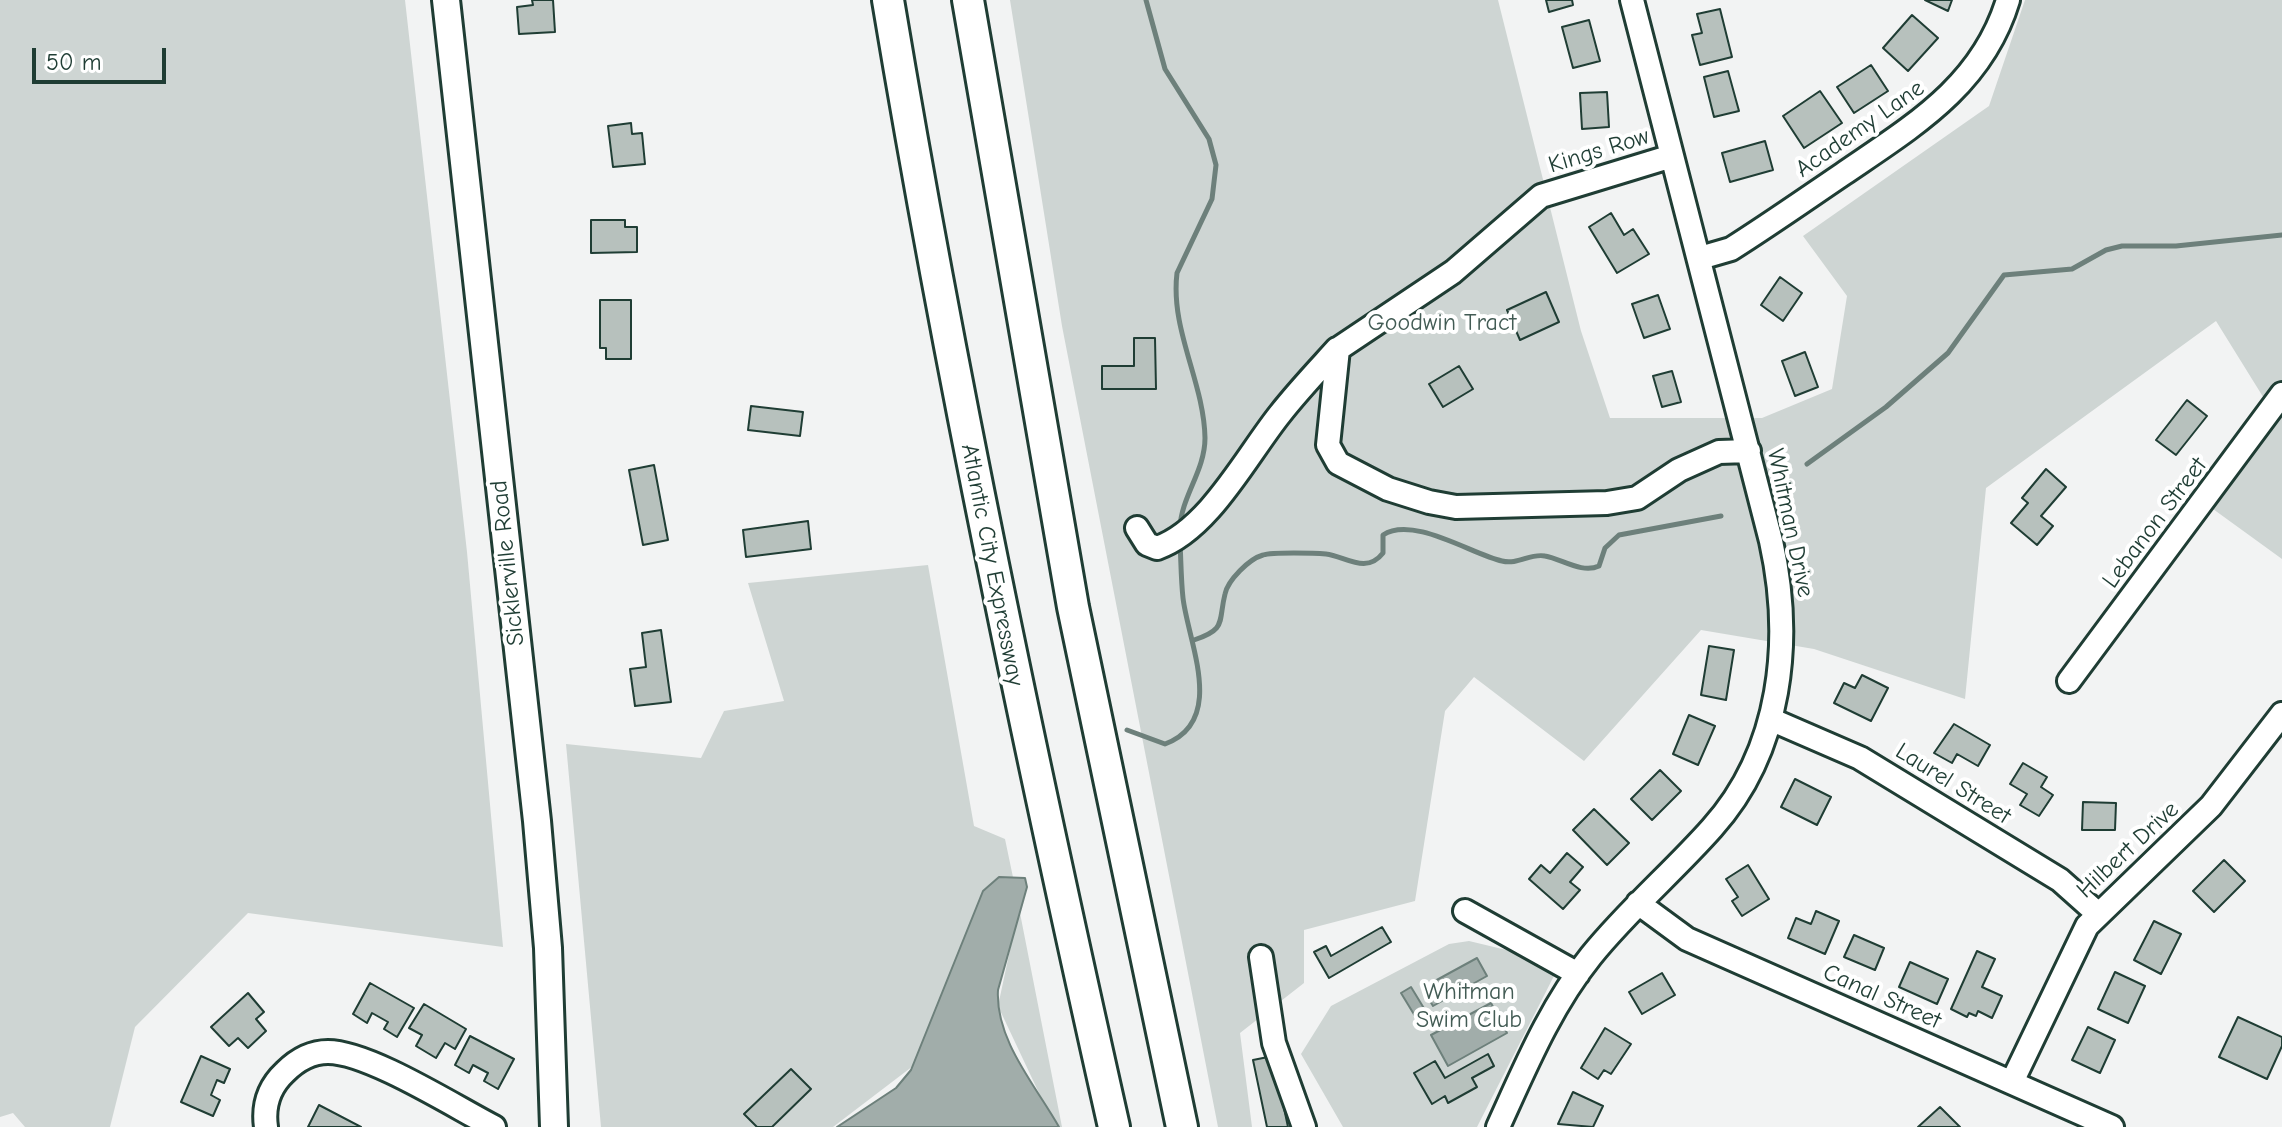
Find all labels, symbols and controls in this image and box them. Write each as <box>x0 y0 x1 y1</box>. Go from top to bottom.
scale bar <box>36 32 170 82</box>
text: 50 m <box>46 48 102 76</box>
street label: Academy Lane <box>1790 74 1930 184</box>
street label: Kings Row <box>1545 122 1653 180</box>
park label: Goodwin Tract <box>1368 309 1516 337</box>
street label: Atlantic City Expressway <box>954 441 1030 689</box>
street label: Whitman Drive <box>1760 446 1820 600</box>
street label: Lebanon Street <box>2097 452 2213 594</box>
street label: Sicklerville Road <box>485 479 531 647</box>
street label: Laurel Street <box>1890 737 2016 831</box>
street label: Hilbert Drive <box>2071 795 2185 905</box>
street label: Canal Street <box>1819 958 1945 1036</box>
park label: Whitman Swim Club <box>1416 978 1522 1034</box>

